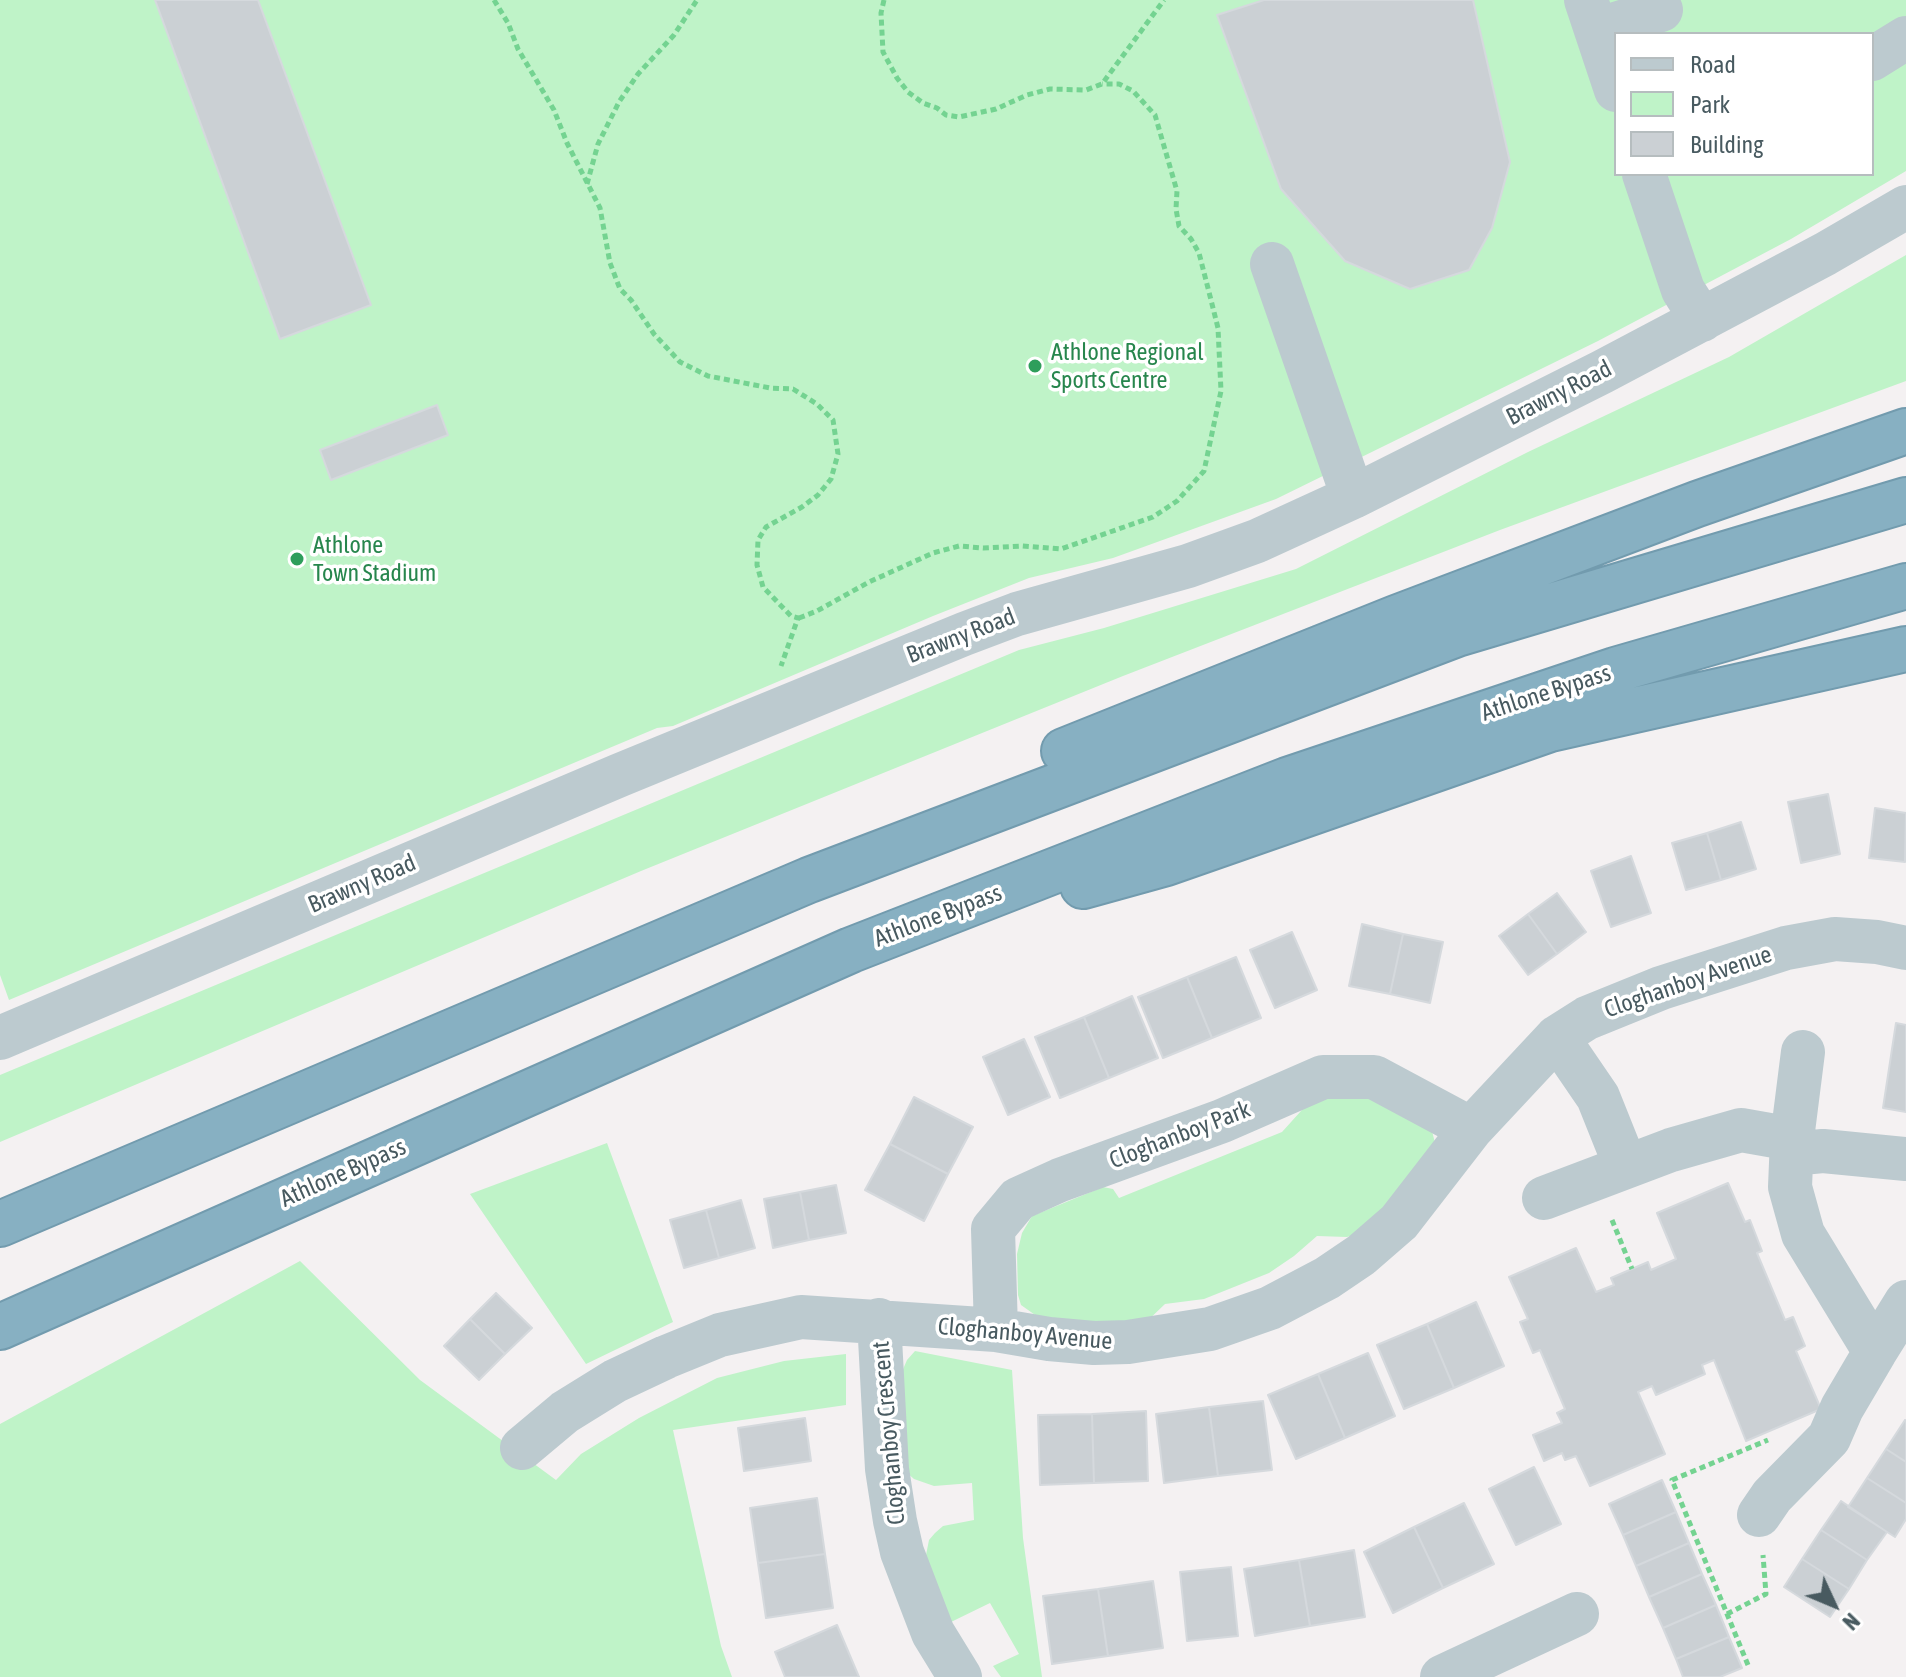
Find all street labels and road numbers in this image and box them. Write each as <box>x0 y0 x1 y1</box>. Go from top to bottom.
street label: Brawny Road <box>1502 354 1616 432</box>
street label: Brawny Road <box>903 602 1019 670</box>
street label: Athlone Bypass <box>1478 659 1614 727</box>
street label: Brawny Road <box>304 848 420 920</box>
street label: Athlone Bypass <box>870 878 1006 954</box>
street label: Cloghanboy Avenue <box>1601 940 1775 1024</box>
street label: Cloghanboy Park <box>1105 1095 1255 1175</box>
street label: Athlone Bypass <box>276 1133 410 1213</box>
street label: Cloghanboy Avenue <box>937 1312 1113 1356</box>
street label: Cloghanboy Crescent <box>867 1340 911 1526</box>

